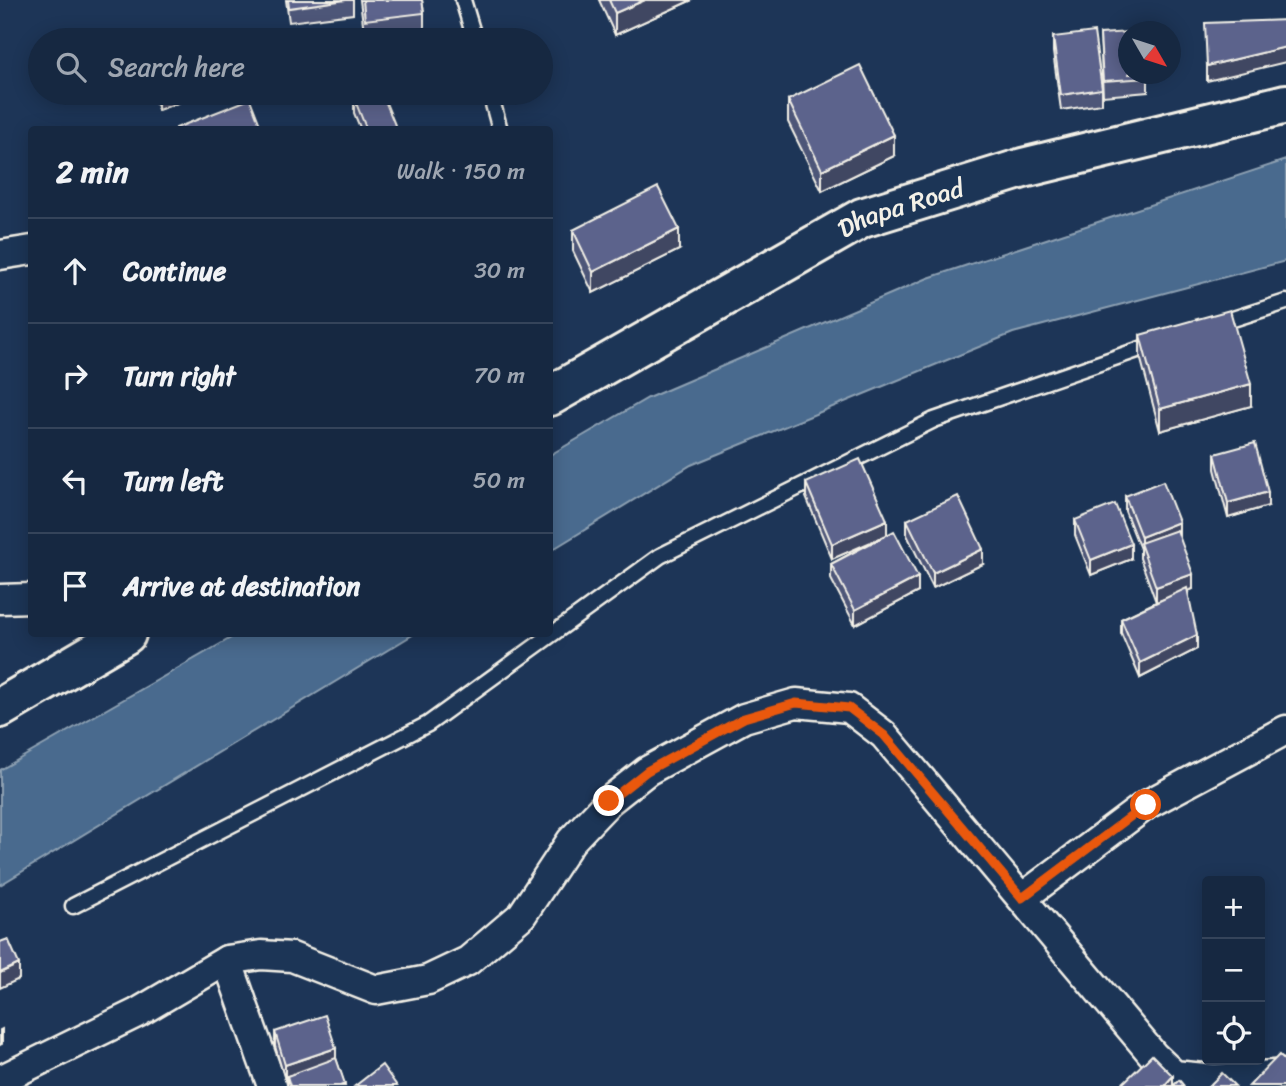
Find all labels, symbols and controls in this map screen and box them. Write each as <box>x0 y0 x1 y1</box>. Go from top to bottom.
north arrow <box>1118 21 1181 84</box>
search box <box>28 28 553 105</box>
text: Search here <box>108 44 245 90</box>
icon: search <box>52 48 90 86</box>
text: 2 min <box>56 145 129 199</box>
text: Walk · 150 m <box>397 151 525 192</box>
street label: Dhapa Road <box>828 164 972 251</box>
text: Continue <box>123 248 226 294</box>
text: 30 m <box>474 250 525 291</box>
icon: ahead <box>56 252 94 290</box>
text: Turn right <box>123 353 236 399</box>
text: 70 m <box>474 355 525 396</box>
icon: right <box>56 357 94 395</box>
text: Turn left <box>123 458 223 504</box>
text: 50 m <box>473 460 525 501</box>
icon: left <box>56 462 94 500</box>
text: Arrive at destination <box>123 563 360 609</box>
icon: arrive <box>56 567 94 605</box>
route end <box>593 785 624 816</box>
route start <box>1130 789 1161 820</box>
map controls <box>1202 876 1265 1065</box>
button: + <box>1202 876 1265 939</box>
button: − <box>1202 939 1265 1002</box>
button: locate <box>1202 1002 1265 1065</box>

